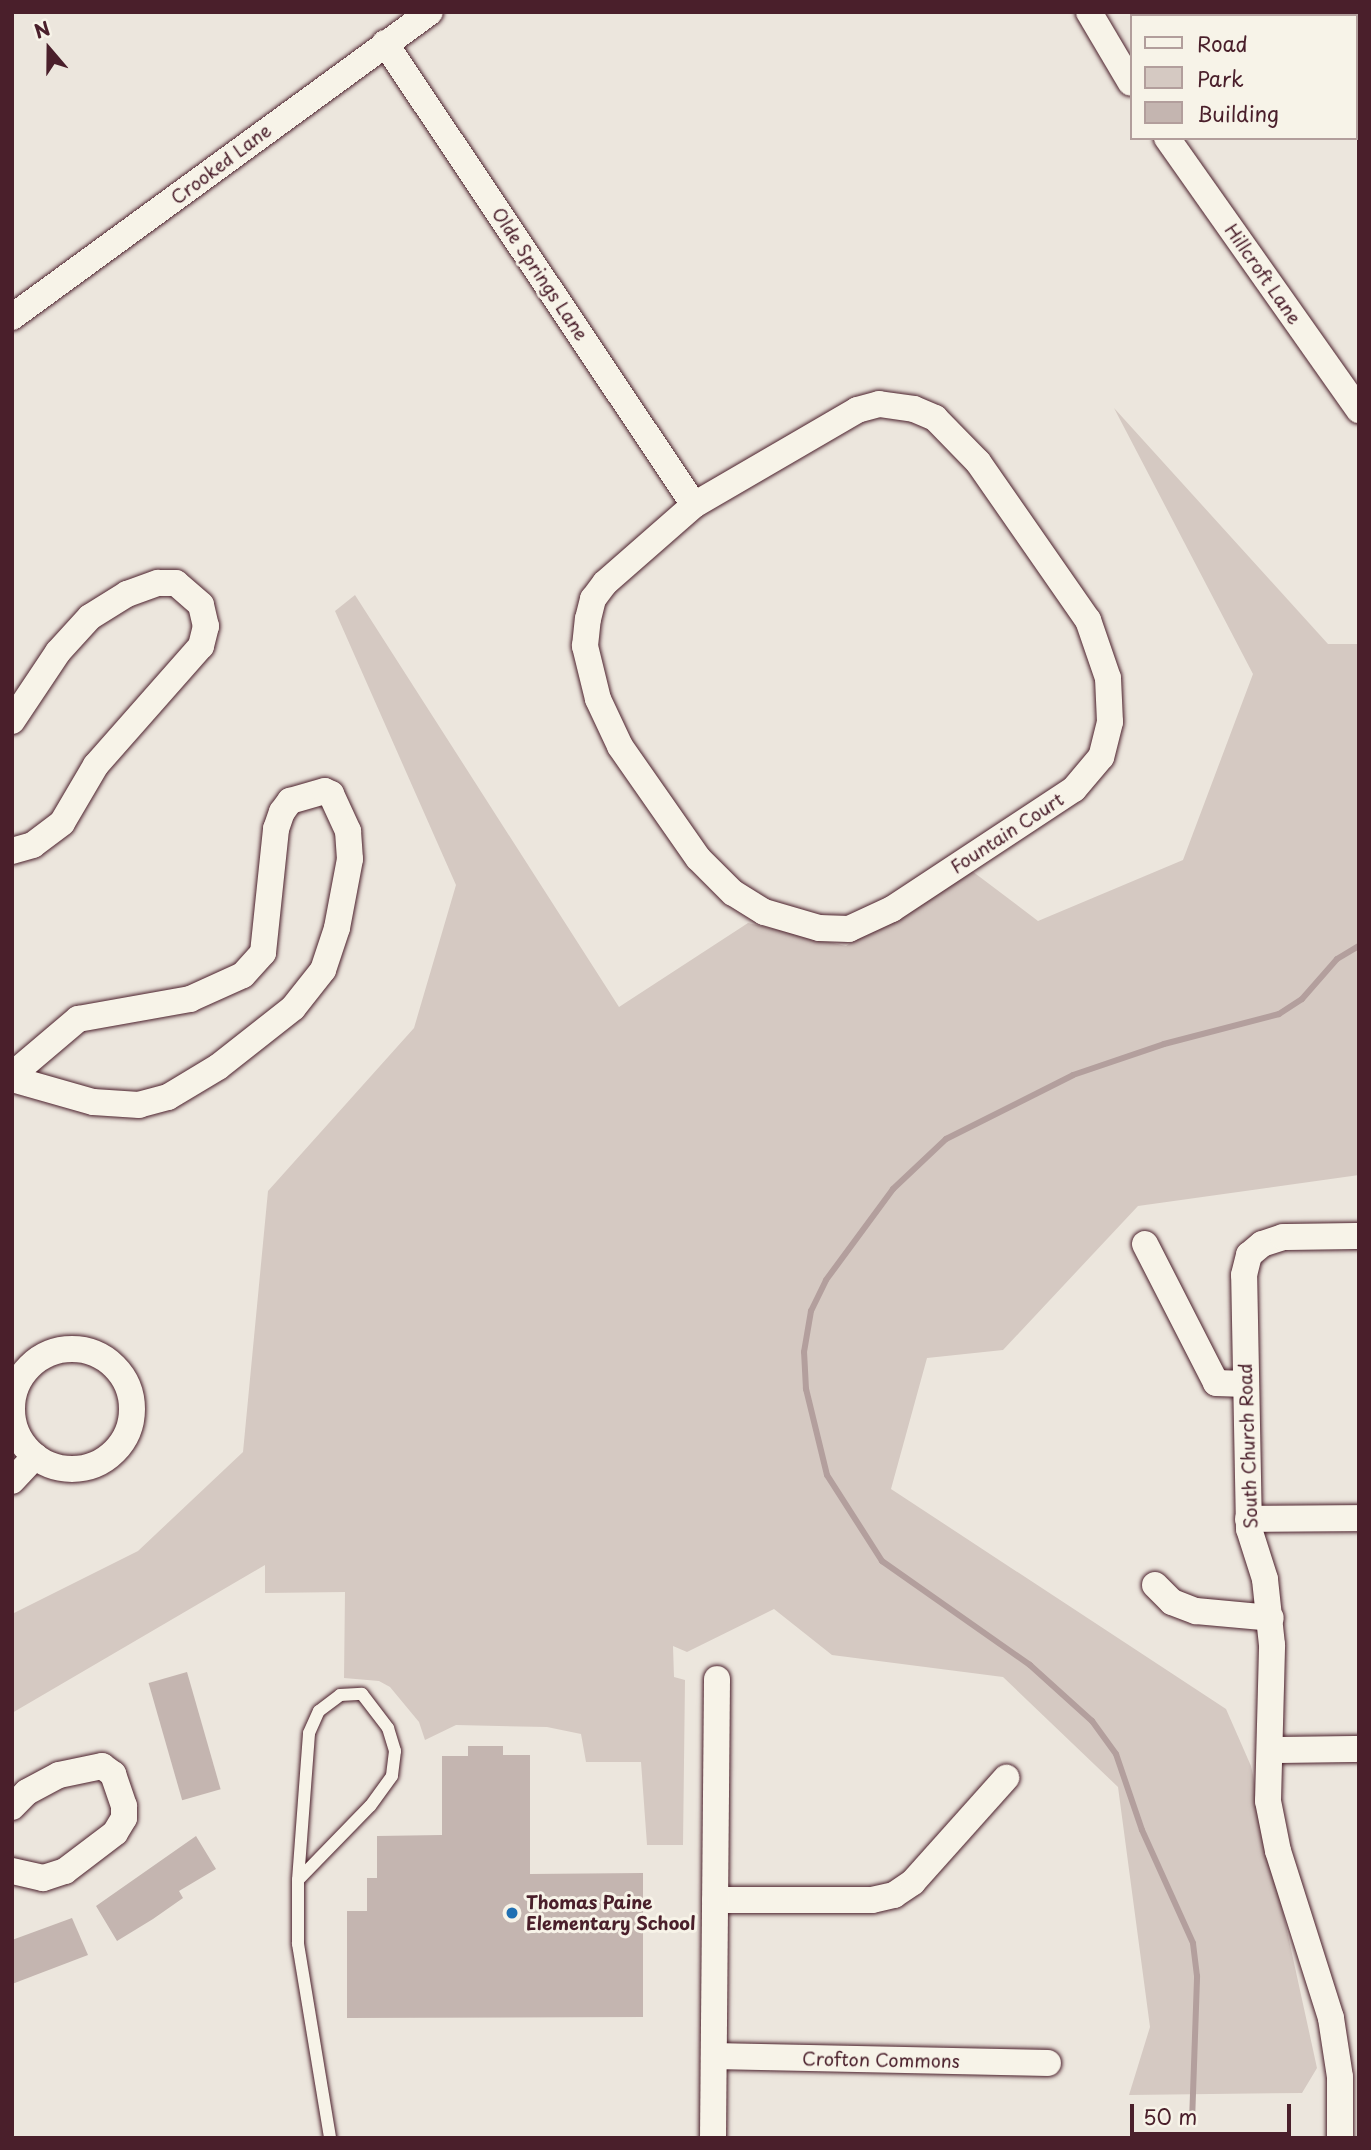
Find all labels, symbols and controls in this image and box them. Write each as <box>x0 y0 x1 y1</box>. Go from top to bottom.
north arrow <box>14 14 84 84</box>
text: N <box>30 14 54 45</box>
legend <box>1130 14 1357 140</box>
text: Road <box>1197 27 1248 59</box>
text: Park <box>1197 62 1244 94</box>
text: Building <box>1197 97 1279 129</box>
street label: Crooked Lane <box>166 119 276 209</box>
street label: Olde Springs Lane <box>487 203 593 345</box>
street label: Hillcroft Lane <box>1220 219 1306 329</box>
street label: Fountain Court <box>946 788 1068 878</box>
street label: South Church Road <box>1234 1362 1262 1530</box>
place label: Thomas Paine Elementary School <box>526 1892 696 1934</box>
marker: Thomas Paine Elementary School <box>504 1905 520 1921</box>
street label: Crofton Commons <box>802 2048 960 2072</box>
scale bar <box>1133 2090 1294 2134</box>
text: 50 m <box>1143 2100 1197 2132</box>

